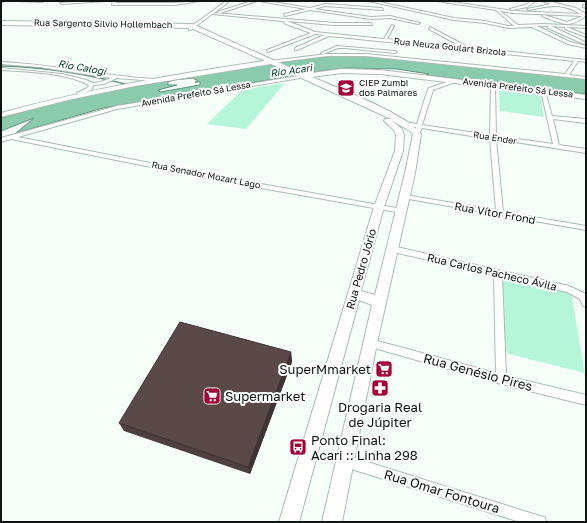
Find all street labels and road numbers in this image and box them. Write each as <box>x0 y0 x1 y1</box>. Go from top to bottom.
street label: Rua Sargento Silvio Hollembach <box>34 17 172 30</box>
street label: Rua Neuza Goulart Brizola <box>393 35 507 58</box>
street label: Avenida Prefeito Sá Lessa <box>462 75 574 100</box>
street label: Avenida Prefeito Sá Lessa <box>140 78 251 109</box>
street label: Rua Ender <box>472 129 518 146</box>
street label: Rua Senador Mozart Lago <box>151 159 261 190</box>
street label: Rua Vítor Frond <box>454 199 537 226</box>
street label: Rua Pedro Jório <box>343 227 378 311</box>
street label: Rua Carlos Pacheco Ávila <box>426 250 558 293</box>
street label: Rua Genésio Pires <box>422 350 534 394</box>
street label: Rua Omar Fontoura <box>382 466 502 516</box>

